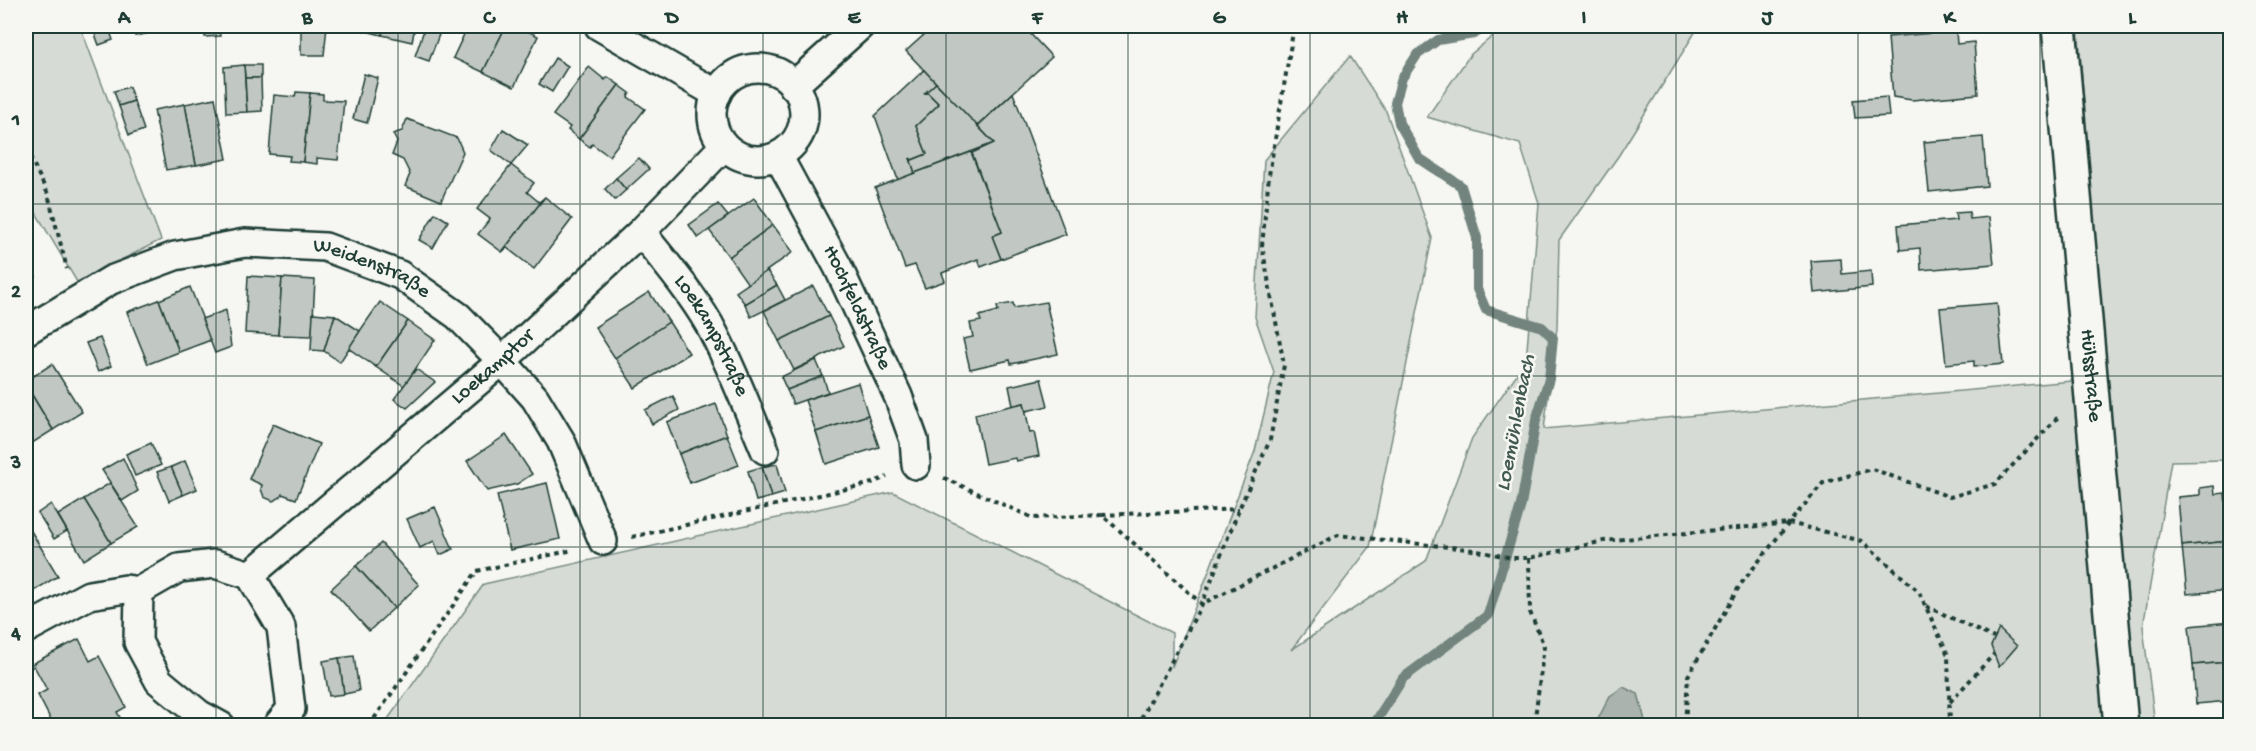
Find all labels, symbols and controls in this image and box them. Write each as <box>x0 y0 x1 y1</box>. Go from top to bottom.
text: A <box>117 8 132 31</box>
text: B <box>301 8 313 31</box>
text: C <box>483 8 497 31</box>
text: D <box>663 8 679 31</box>
text: E <box>848 8 862 31</box>
text: F <box>1031 8 1044 31</box>
text: G <box>1213 8 1227 31</box>
text: H <box>1396 8 1408 31</box>
text: I <box>1582 8 1587 31</box>
text: J <box>1761 8 1774 31</box>
text: K <box>1942 8 1957 31</box>
text: L <box>2128 8 2137 31</box>
text: 1 <box>11 110 20 133</box>
street label: Weidenstraße <box>313 234 436 305</box>
street label: Hochfeldstraße <box>816 241 897 375</box>
street label: Loekampstraße <box>668 270 754 401</box>
text: 2 <box>11 282 21 305</box>
street label: Loekamptor <box>447 323 542 411</box>
street label: Hülsstraße <box>2073 328 2107 424</box>
water label: Loemühlenbach <box>1491 352 1543 493</box>
text: 3 <box>10 453 21 476</box>
text: 4 <box>10 624 21 647</box>

